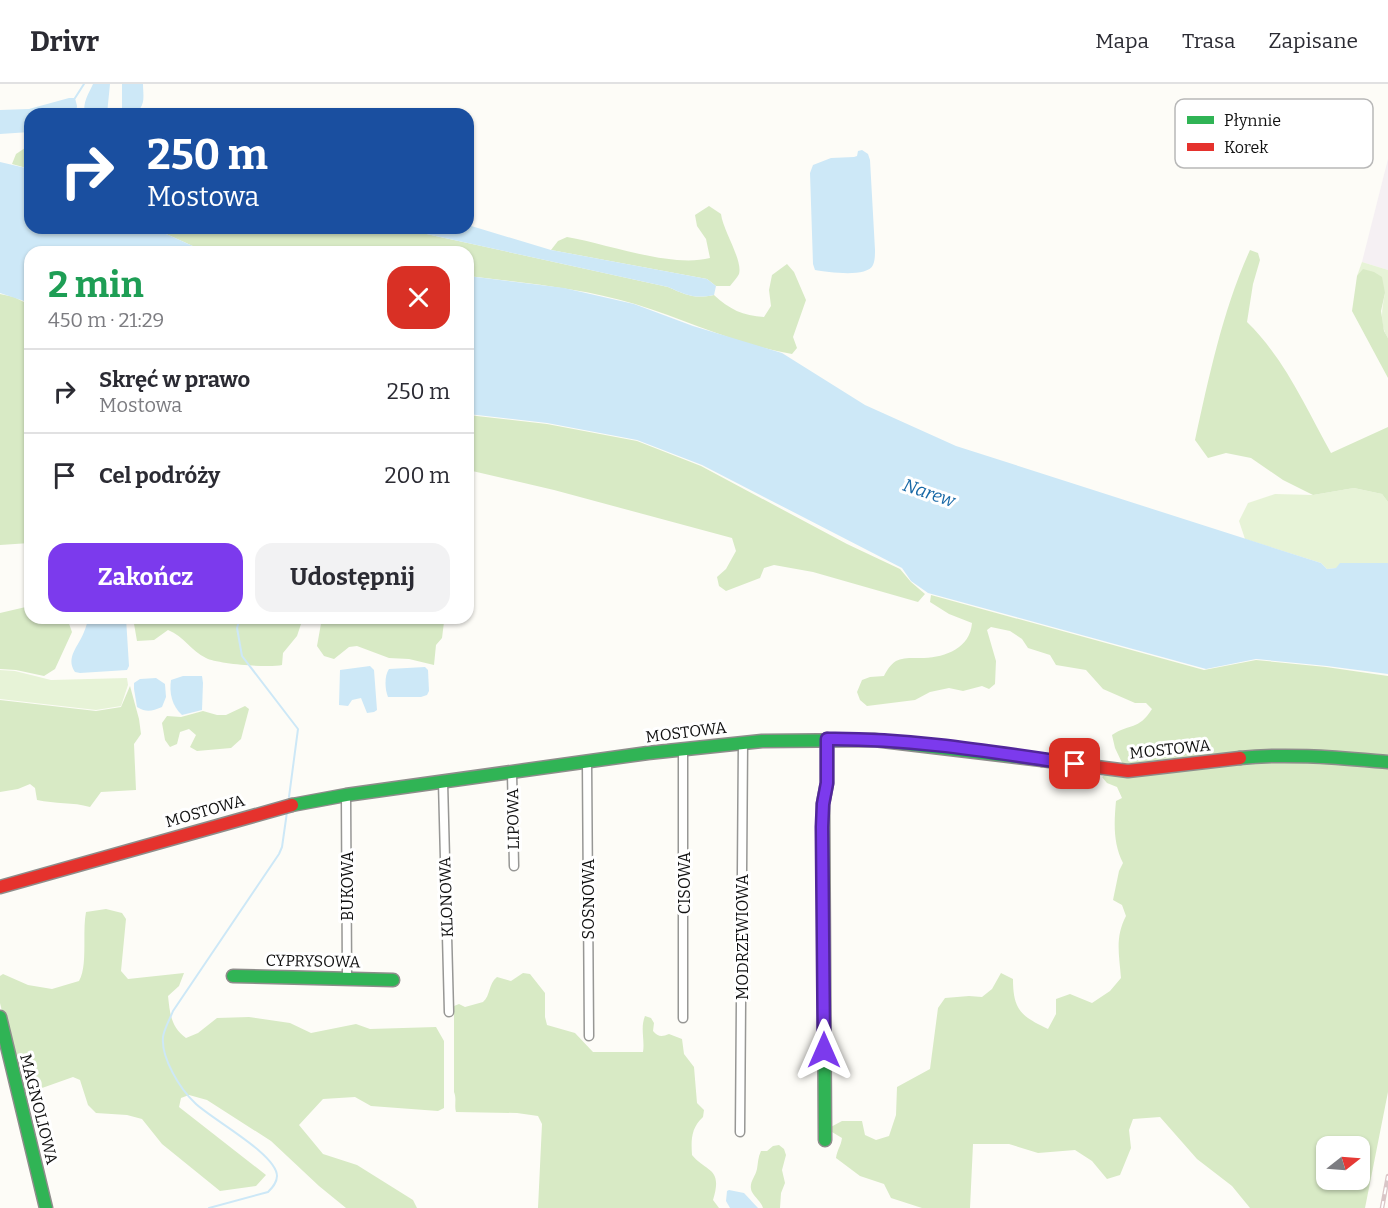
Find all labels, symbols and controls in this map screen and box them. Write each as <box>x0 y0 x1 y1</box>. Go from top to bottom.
text: Drivr <box>30 25 99 58</box>
text: Mapa <box>1095 28 1149 54</box>
text: Trasa <box>1182 28 1235 54</box>
text: Zapisane <box>1268 28 1358 54</box>
legend <box>1175 99 1373 168</box>
text: Płynnie <box>1224 111 1281 130</box>
text: 250 m <box>147 130 268 180</box>
icon: right <box>48 132 126 210</box>
text: Korek <box>1224 138 1268 157</box>
text: Mostowa <box>147 181 259 213</box>
text: 2 min <box>48 263 144 307</box>
button: close <box>387 266 450 329</box>
text: 450 m · 21:29 <box>48 308 164 332</box>
text: Skręć w prawo <box>99 366 250 393</box>
icon: right <box>48 375 81 408</box>
text: 250 m <box>387 378 450 405</box>
text: Mostowa <box>99 393 182 417</box>
icon: arrive <box>48 459 81 492</box>
text: Cel podróży <box>99 462 220 489</box>
text: 200 m <box>384 462 450 489</box>
water label: Narew <box>900 474 959 512</box>
button: Zakończ <box>48 543 243 612</box>
button: Udostępnij <box>255 543 450 612</box>
street label: MOSTOWA <box>644 718 728 746</box>
street label: MOSTOWA <box>1129 735 1212 763</box>
pin <box>1049 738 1100 789</box>
icon: arrive <box>1058 747 1091 780</box>
street label: LIPOWA <box>503 788 523 850</box>
street label: MOSTOWA <box>163 790 247 831</box>
street label: BUKOWA <box>338 850 357 921</box>
street label: CISOWA <box>675 851 694 914</box>
street label: KLONOWA <box>435 856 457 938</box>
street label: SOSNOWA <box>579 858 598 939</box>
street label: MODRZEWIOWA <box>733 873 752 1000</box>
street label: CYPRYSOWA <box>265 951 361 971</box>
position arrow <box>792 1018 856 1082</box>
street label: MAGNOLIOWA <box>16 1052 62 1167</box>
north arrow <box>1316 1136 1370 1190</box>
map controls <box>1316 1136 1370 1190</box>

